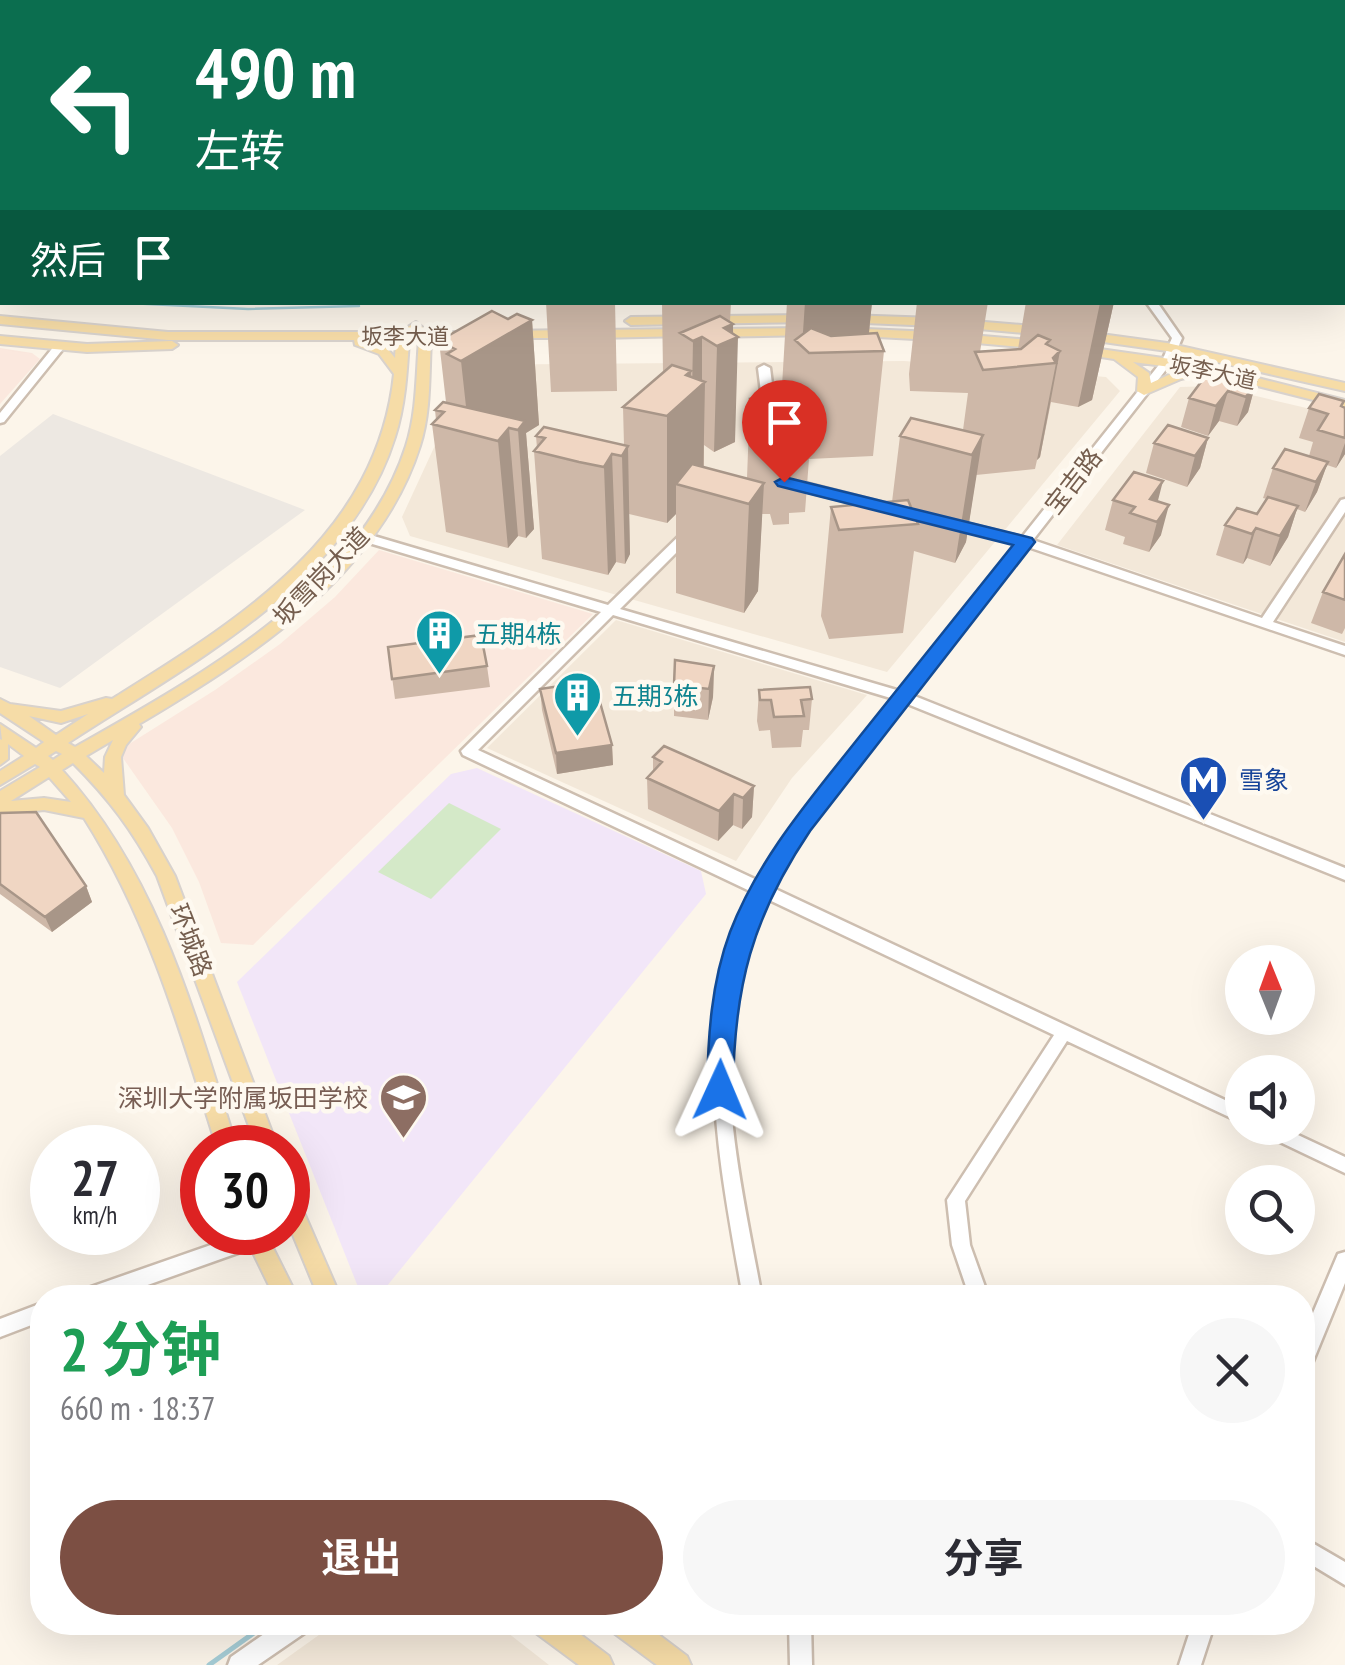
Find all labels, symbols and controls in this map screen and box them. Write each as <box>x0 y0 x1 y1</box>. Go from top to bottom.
text: 490 m <box>195 27 356 117</box>
icon: left <box>30 40 160 170</box>
text: 左转 <box>195 121 285 179</box>
icon: arrive <box>126 230 181 285</box>
text: 然后 <box>30 235 106 284</box>
street label: 坂李大道 <box>361 322 449 350</box>
street label: 坂李大道 <box>1167 349 1259 395</box>
pin <box>742 380 827 483</box>
icon: arrive <box>757 395 812 450</box>
street label: 宝吉路 <box>1037 442 1109 520</box>
street label: 坂雪岗大道 <box>266 520 376 632</box>
building icon: 五期4栋 <box>414 608 466 676</box>
place label: 五期4栋 <box>475 618 561 650</box>
building icon: 五期3栋 <box>551 670 603 738</box>
place label: 五期3栋 <box>612 680 698 712</box>
metro station icon: 雪象 <box>1178 754 1230 822</box>
place label: 雪象 <box>1239 764 1289 796</box>
street label: 环城路 <box>163 899 219 981</box>
north arrow <box>1225 945 1315 1035</box>
map controls <box>1225 945 1315 1255</box>
position arrow <box>668 1038 772 1142</box>
button: sound <box>1225 1055 1315 1145</box>
school or university icon: 深圳大学附属坂田学校 <box>377 1072 429 1140</box>
place label: 深圳大学附属坂田学校 <box>118 1082 368 1114</box>
speed limit sign: 30 <box>180 1125 310 1255</box>
text: 27 <box>71 1145 119 1210</box>
button: search <box>1225 1165 1315 1255</box>
text: km/h <box>73 1199 117 1231</box>
text: 2 分钟 <box>60 1310 221 1388</box>
button: close <box>1180 1318 1285 1423</box>
text: 660 m · 18:37 <box>60 1387 215 1429</box>
button: 退出 <box>60 1500 663 1615</box>
button: 分享 <box>683 1500 1285 1615</box>

